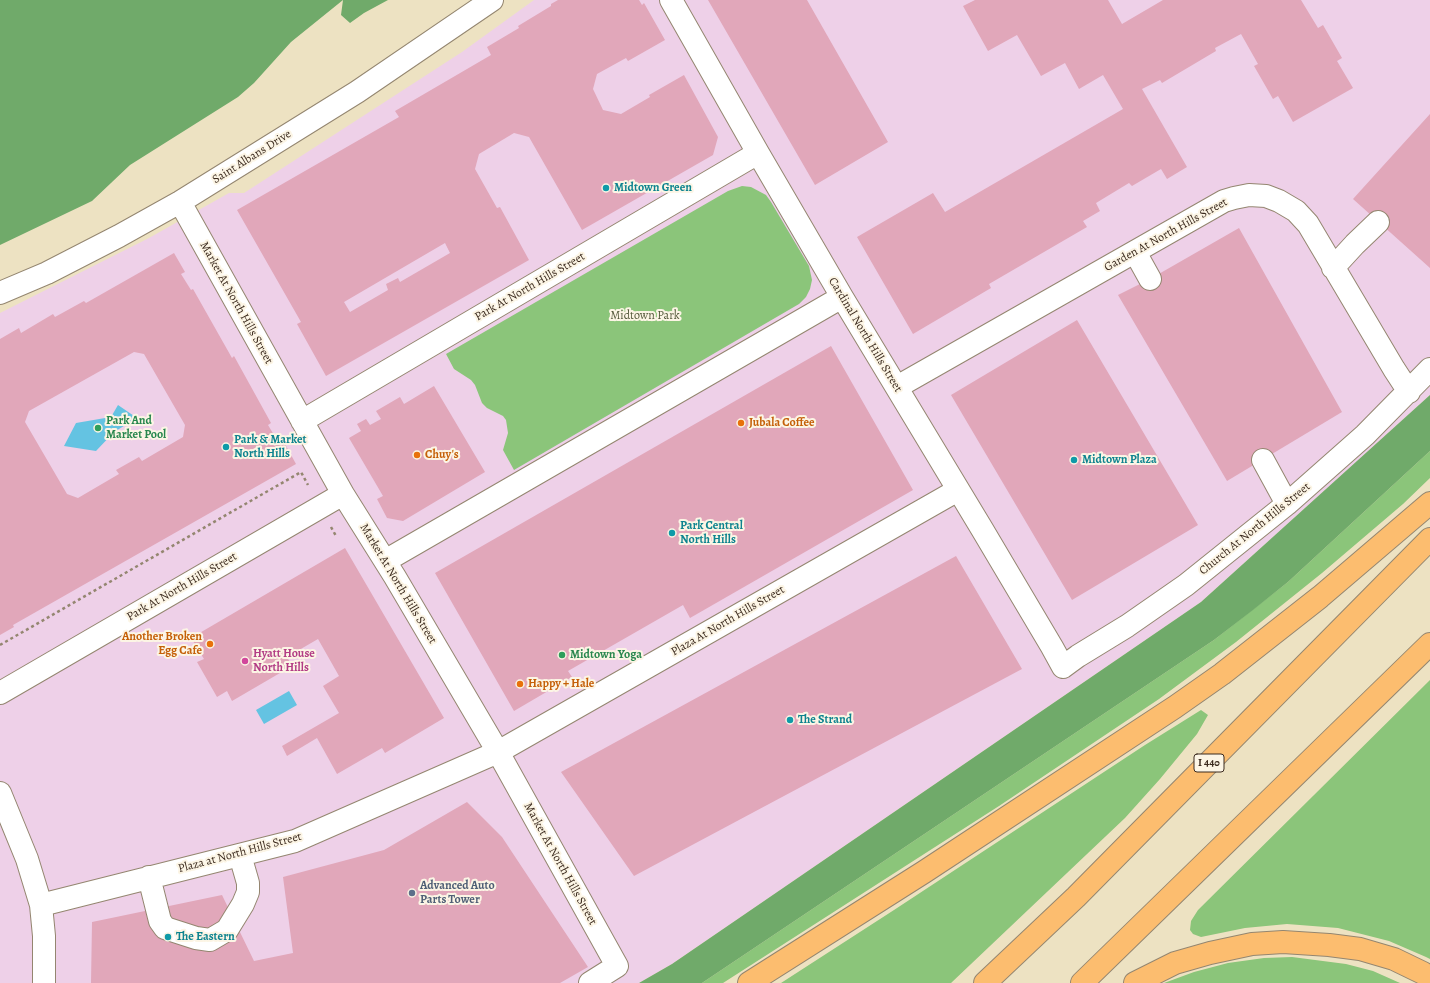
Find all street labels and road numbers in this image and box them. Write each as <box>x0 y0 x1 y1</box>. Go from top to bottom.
street label: Saint Albans Drive <box>210 127 294 187</box>
street label: Garden At North Hills Street <box>1102 195 1230 275</box>
street label: Market At North Hills Street <box>196 239 276 367</box>
street label: Park At North Hills Street <box>472 250 588 324</box>
street label: Cardinal North Hills Street <box>825 275 905 395</box>
street label: Church At North Hills Street <box>1197 480 1313 578</box>
street label: Market At North Hills Street <box>356 521 440 647</box>
street label: Park At North Hills Street <box>124 550 240 624</box>
street label: Plaza At North Hills Street <box>669 583 787 659</box>
road number: I 440 <box>1194 754 1224 772</box>
street label: Market At North Hills Street <box>520 800 600 928</box>
street label: Plaza at North Hills Street <box>177 830 303 876</box>

